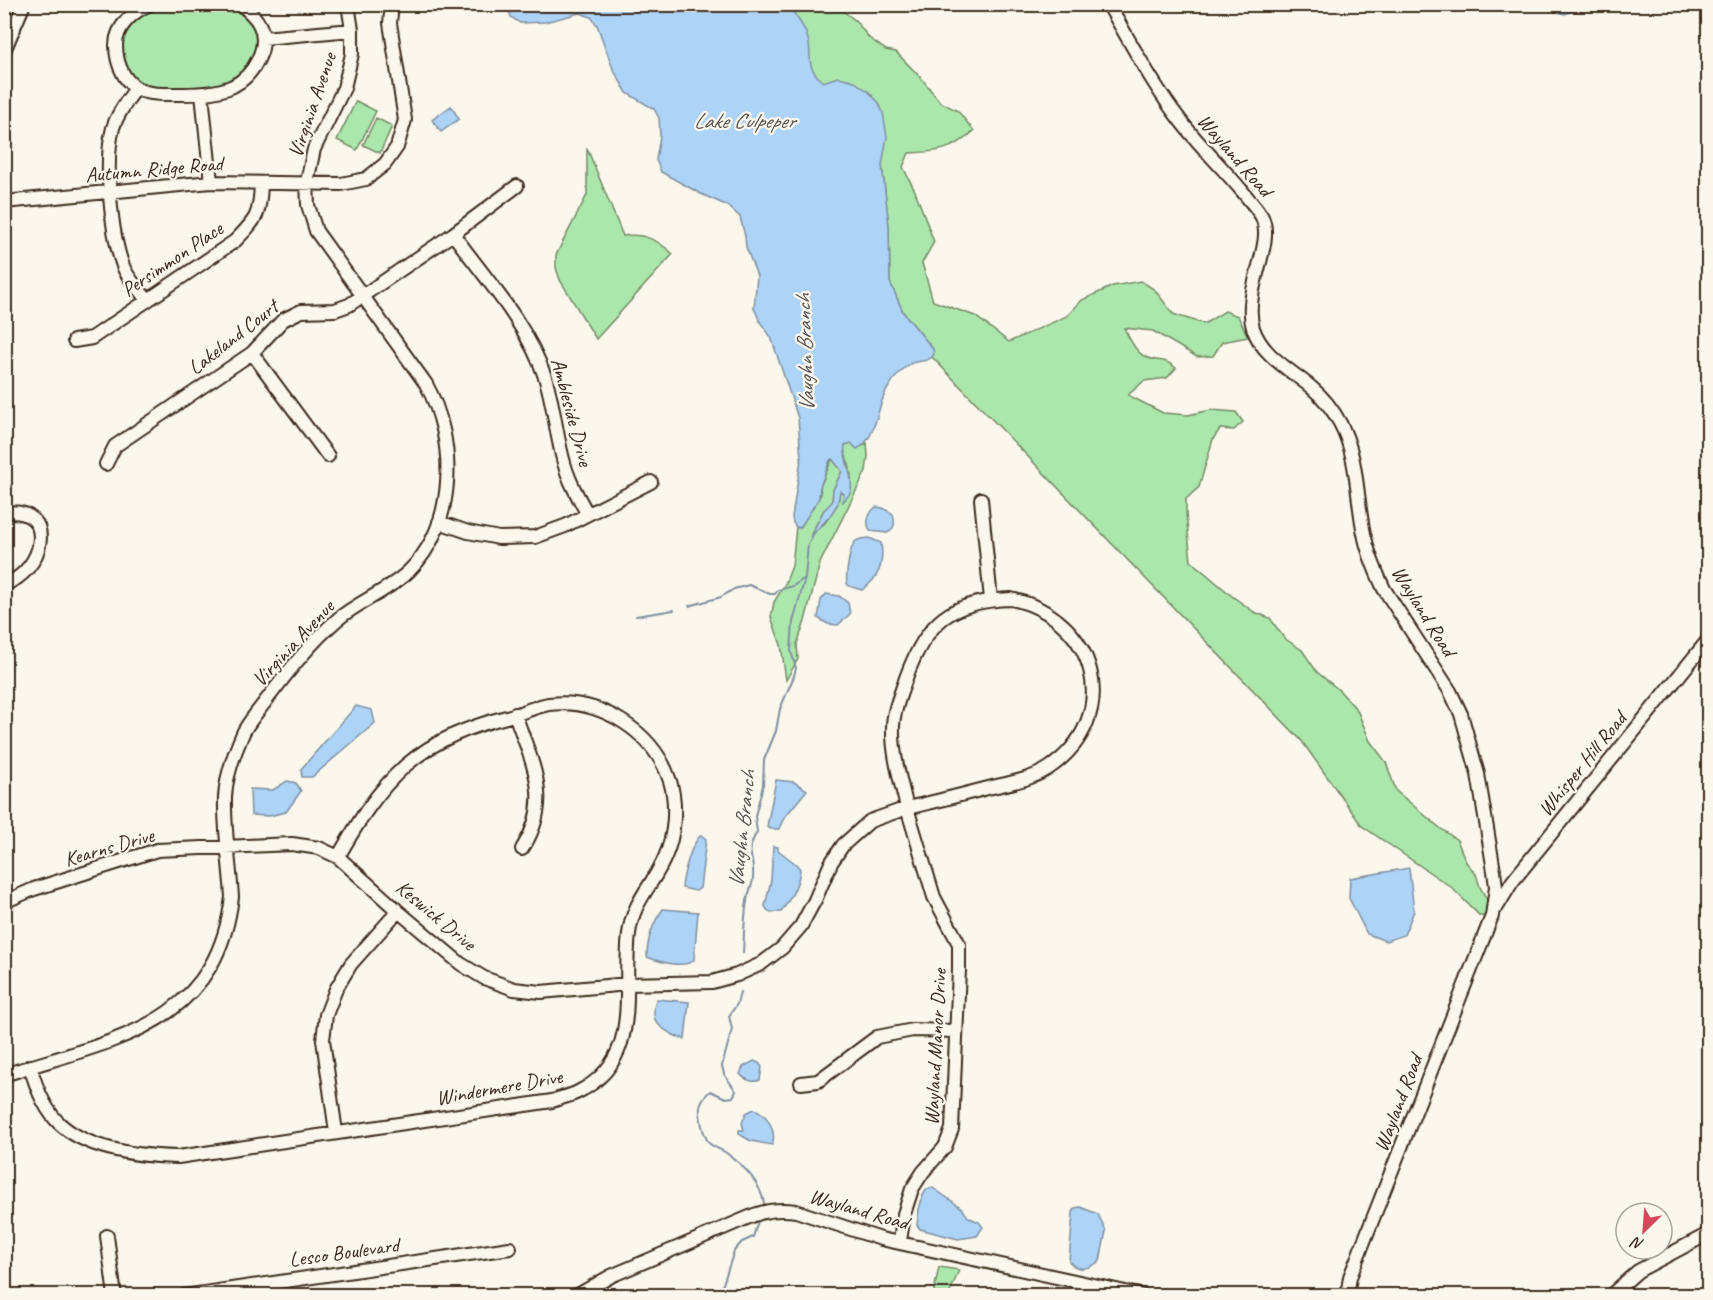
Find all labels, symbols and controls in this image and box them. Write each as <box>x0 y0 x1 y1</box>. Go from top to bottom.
street label: Virginia Avenue <box>282 47 343 161</box>
water label: Lake Culpeper <box>694 107 797 135</box>
street label: Wayland Road <box>1192 108 1281 205</box>
street label: Autumn Ridge Road <box>84 150 226 188</box>
street label: Persimmon Place <box>116 215 229 302</box>
street label: Lakeland Court <box>183 292 286 380</box>
water label: Vaughn Branch <box>789 292 821 412</box>
street label: Ambleside Drive <box>545 355 599 470</box>
street label: Wayland Road <box>1386 561 1464 664</box>
street label: Virginia Avenue <box>246 593 341 692</box>
street label: Whisper Hill Road <box>1532 704 1634 821</box>
water label: Vaughn Branch <box>722 767 762 889</box>
street label: Kearns Drive <box>61 822 158 872</box>
street label: Keswick Drive <box>391 874 483 957</box>
street label: Wayland Manor Drive <box>918 967 952 1126</box>
street label: Wayland Road <box>1368 1047 1430 1155</box>
street label: Windermere Drive <box>434 1063 565 1111</box>
street label: Wayland Road <box>807 1182 915 1237</box>
north arrow <box>1614 1201 1674 1261</box>
street label: Lesco Boulevard <box>287 1231 403 1273</box>
text: N <box>1627 1231 1647 1255</box>

